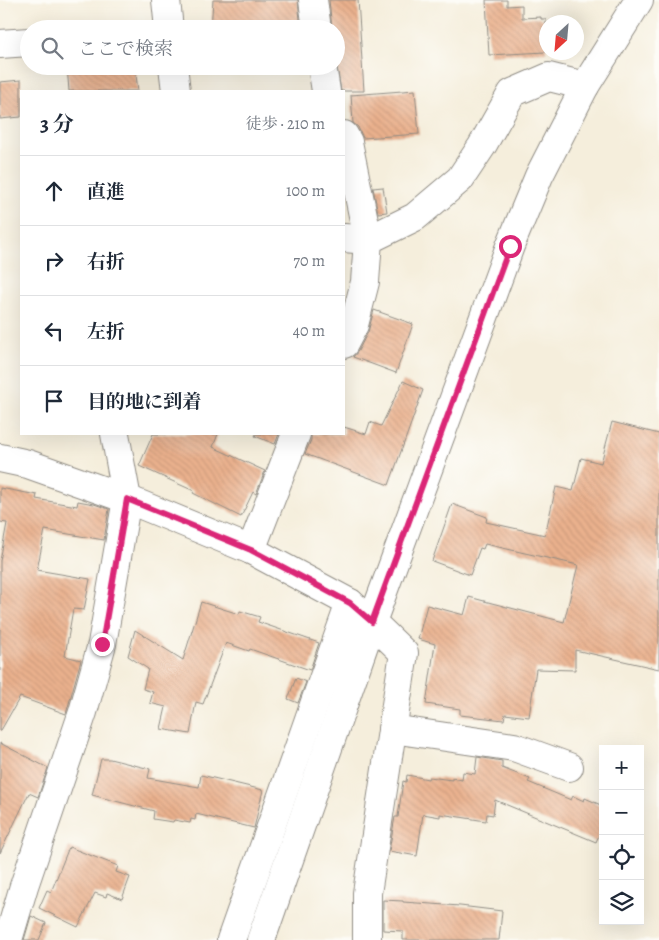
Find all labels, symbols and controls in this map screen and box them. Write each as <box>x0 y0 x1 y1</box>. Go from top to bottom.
north arrow <box>539 15 584 60</box>
search box <box>20 20 345 75</box>
icon: search <box>38 34 66 62</box>
text: ここで検索 <box>78 36 173 62</box>
text: 3 分 <box>40 110 74 138</box>
text: 徒歩 · 210 m <box>245 113 325 135</box>
icon: ahead <box>40 177 68 205</box>
text: 直進 <box>87 179 125 205</box>
text: 100 m <box>286 180 325 202</box>
route start <box>499 235 522 258</box>
icon: right <box>40 247 68 275</box>
text: 右折 <box>87 249 125 275</box>
text: 70 m <box>293 250 325 272</box>
icon: left <box>40 317 68 345</box>
text: 左折 <box>87 319 125 345</box>
text: 40 m <box>293 320 325 342</box>
icon: arrive <box>40 387 68 415</box>
text: 目的地に到着 <box>87 389 201 415</box>
route end <box>91 633 114 656</box>
map controls <box>599 745 644 925</box>
button: + <box>599 745 644 790</box>
button: − <box>599 790 644 835</box>
button: locate <box>599 835 644 880</box>
button: layers <box>599 880 644 925</box>

